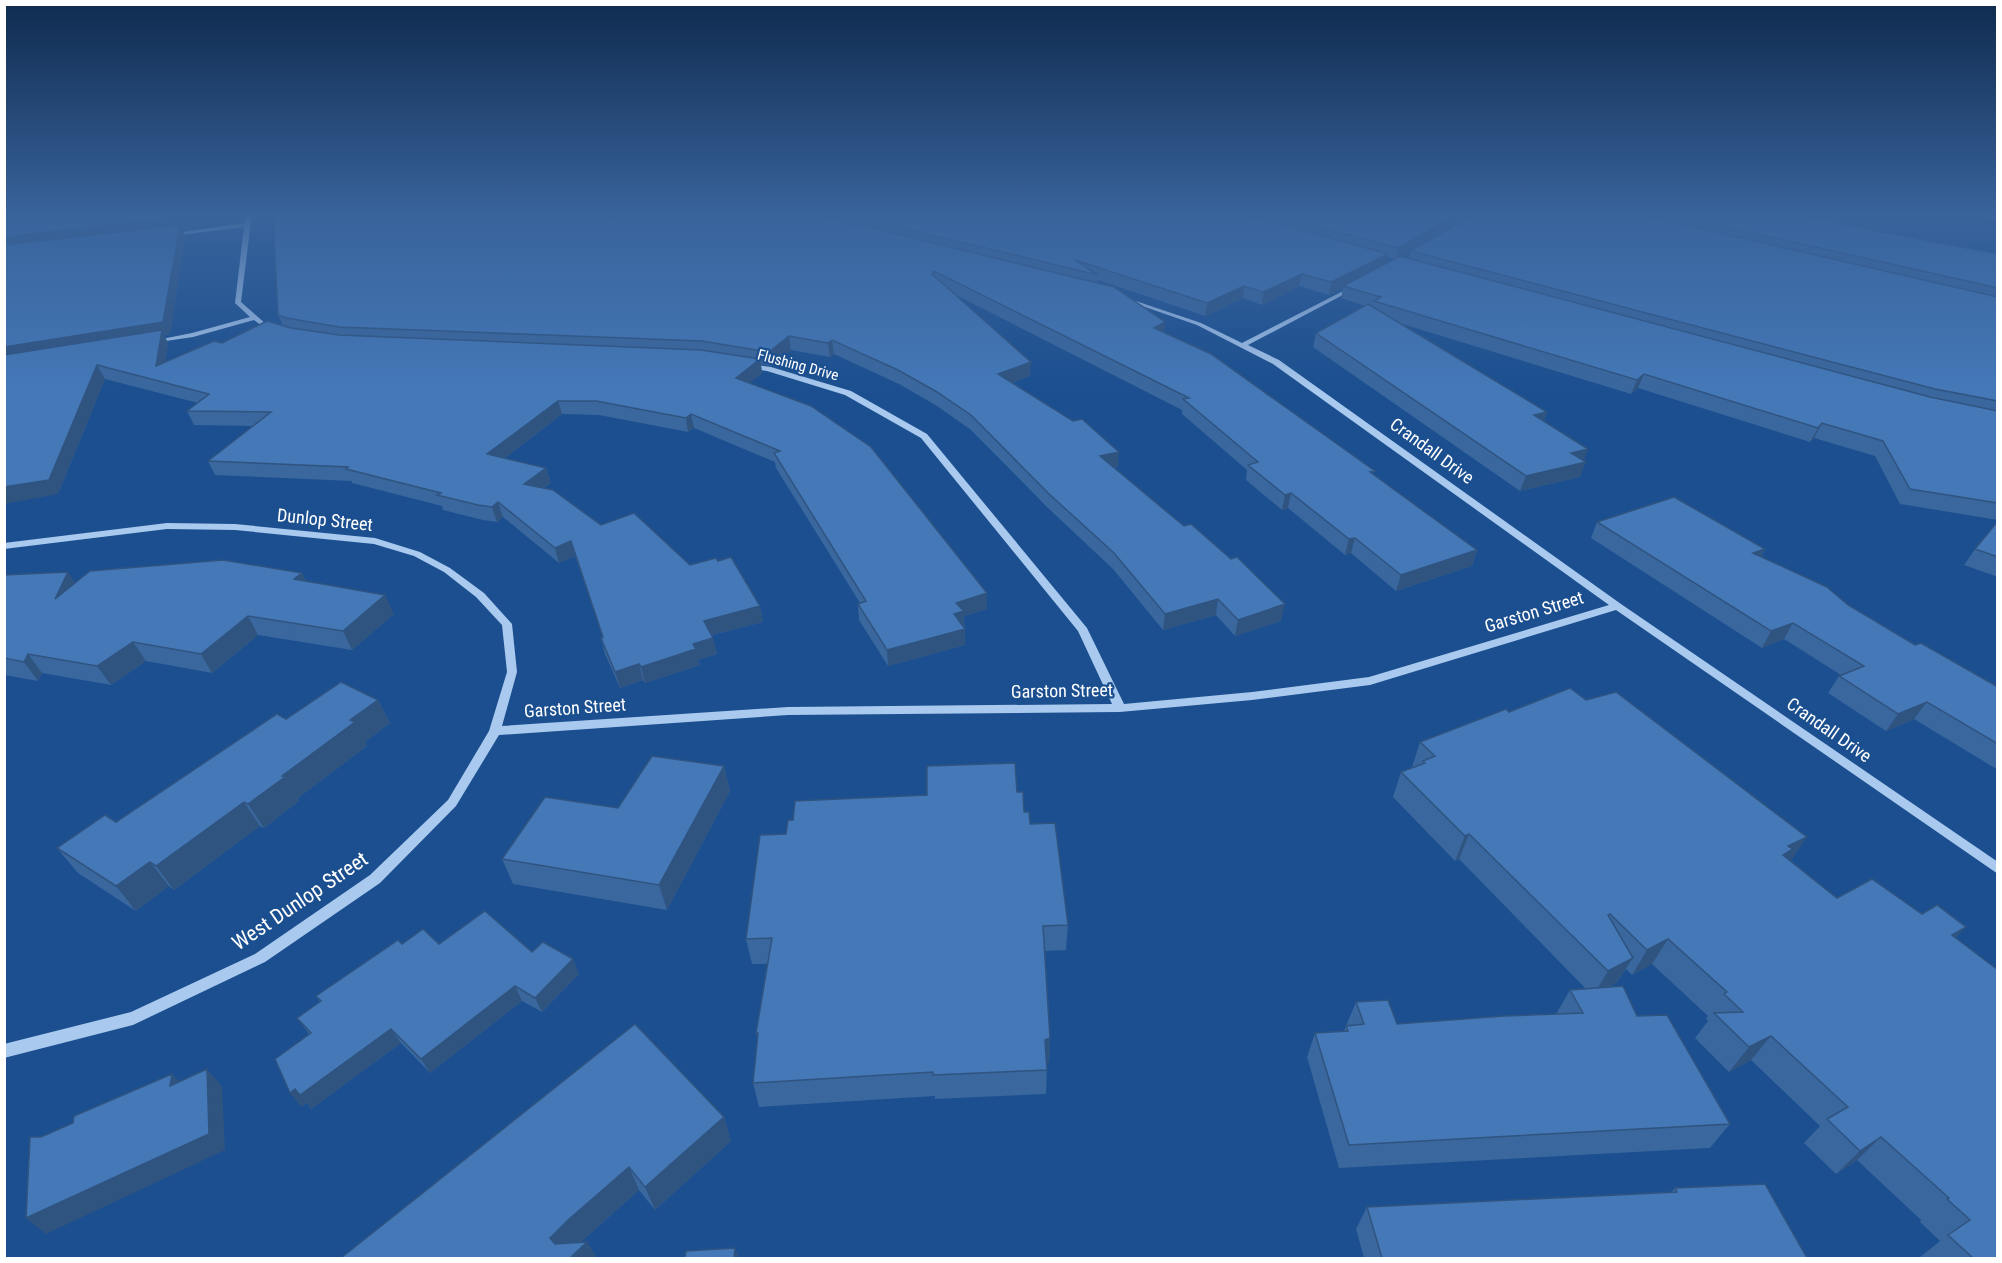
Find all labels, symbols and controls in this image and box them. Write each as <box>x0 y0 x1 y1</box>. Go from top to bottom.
street label: Flushing Drive <box>755 346 841 384</box>
street label: Crandall Drive <box>1386 413 1478 488</box>
street label: Dunlop Street <box>276 504 374 535</box>
street label: Garston Street <box>1482 587 1586 636</box>
street label: Garston Street <box>1011 679 1113 702</box>
street label: Garston Street <box>523 693 627 722</box>
street label: Crandall Drive <box>1783 693 1876 766</box>
street label: West Dunlop Street <box>228 847 372 955</box>

